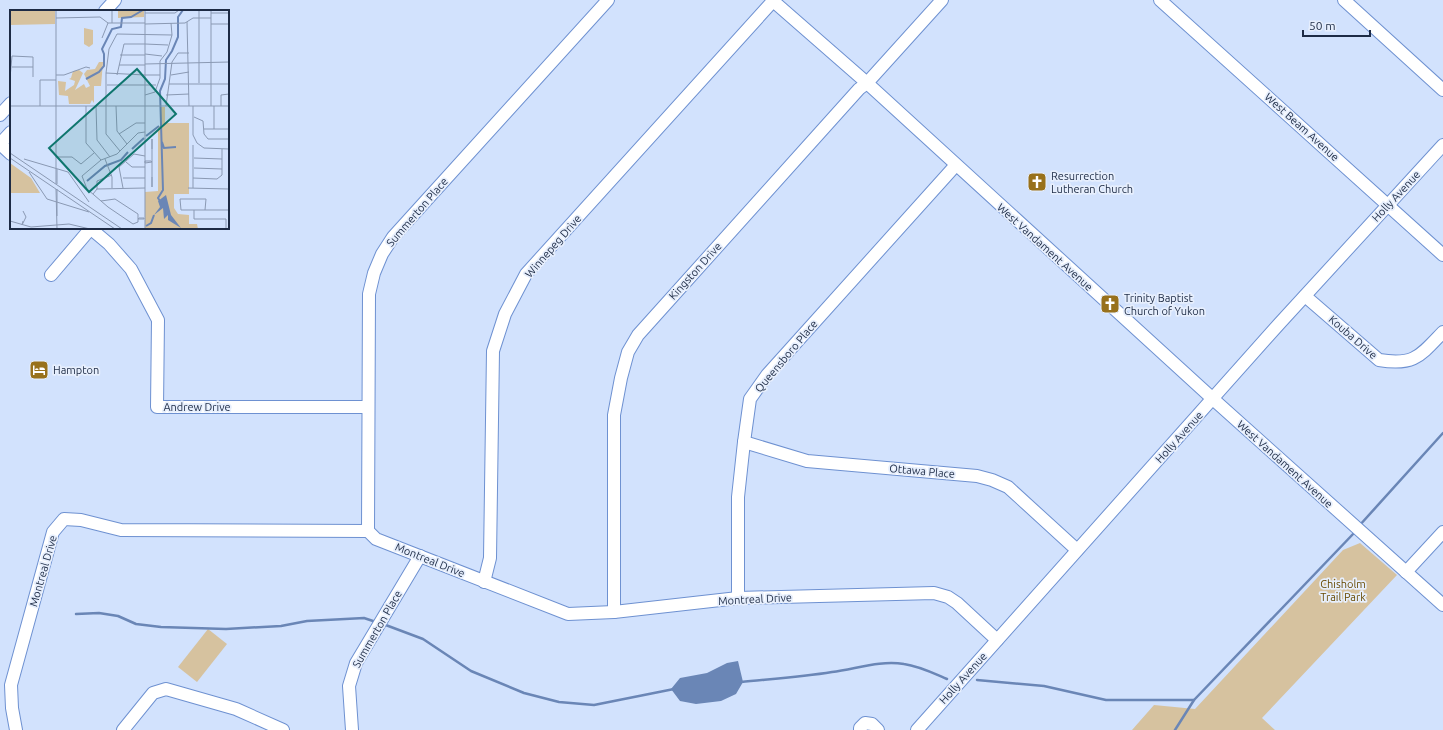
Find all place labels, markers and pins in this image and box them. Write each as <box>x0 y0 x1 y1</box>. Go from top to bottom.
place label: Resurrection Lutheran Church <box>1051 170 1133 195</box>
church icon: Resurrection Lutheran Church <box>1026 171 1048 193</box>
place label: Trinity Baptist Church of Yukon <box>1124 292 1205 317</box>
church icon: Trinity Baptist Church of Yukon <box>1099 293 1121 315</box>
hotel icon: Hampton <box>28 359 50 381</box>
place label: Hampton <box>53 364 99 376</box>

